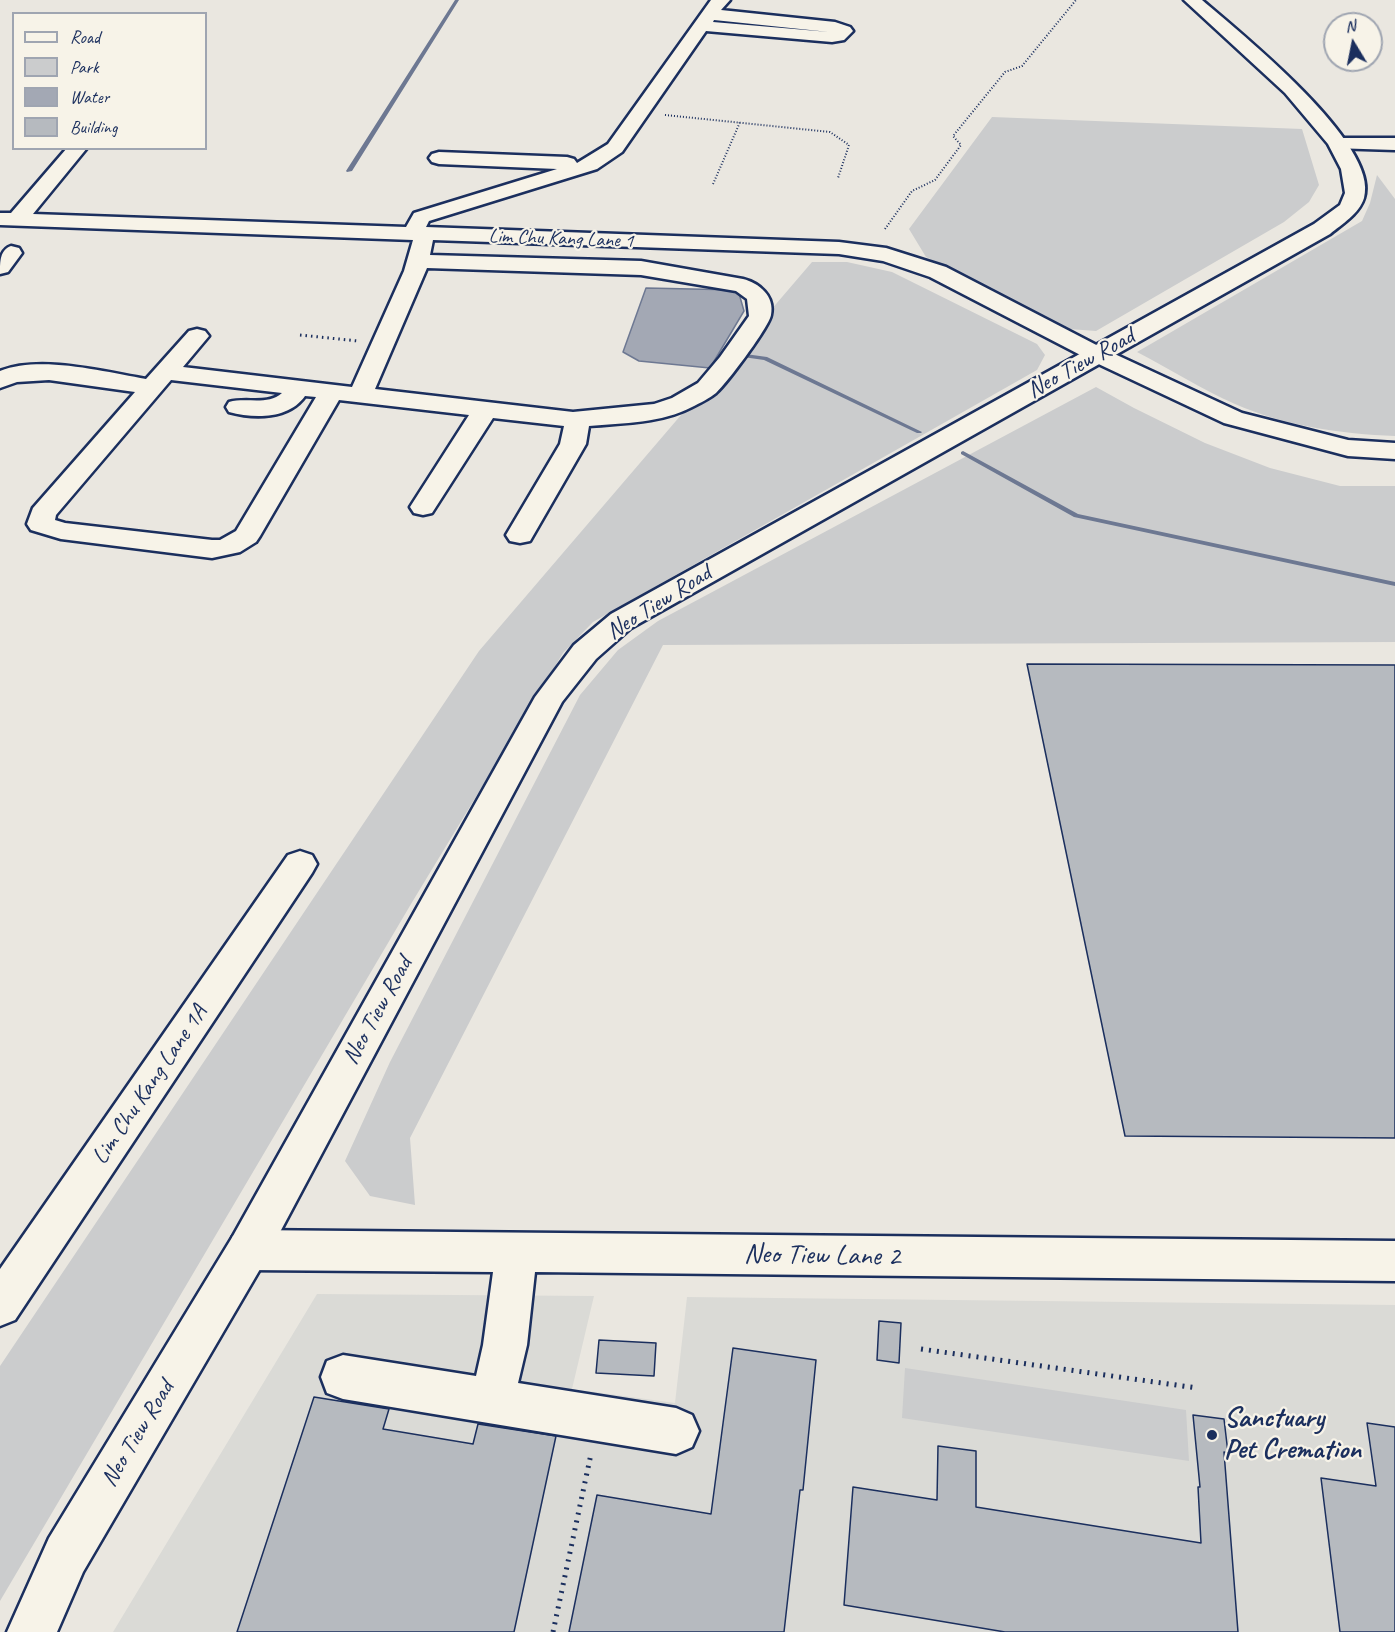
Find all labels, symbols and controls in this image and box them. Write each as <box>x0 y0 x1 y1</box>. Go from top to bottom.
legend <box>12 12 207 150</box>
north arrow <box>1323 12 1383 72</box>
text: N <box>1344 16 1357 37</box>
text: Road <box>70 26 100 48</box>
text: Park <box>70 56 99 78</box>
text: Water <box>70 86 109 108</box>
text: Building <box>70 116 117 138</box>
street label: Lim Chu Kang Lane 1 <box>488 224 634 254</box>
street label: Neo Tiew Road <box>1022 323 1140 405</box>
street label: Neo Tiew Road <box>601 559 717 647</box>
street label: Neo Tiew Road <box>337 952 419 1070</box>
street label: Lim Chu Kang Lane 1A <box>86 1000 214 1170</box>
street label: Neo Tiew Lane 2 <box>743 1238 901 1274</box>
street label: Neo Tiew Road <box>95 1376 181 1492</box>
place label: Sanctuary Pet Cremation <box>1224 1402 1361 1468</box>
marker: Sanctuary Pet Cremation <box>1205 1428 1219 1442</box>

